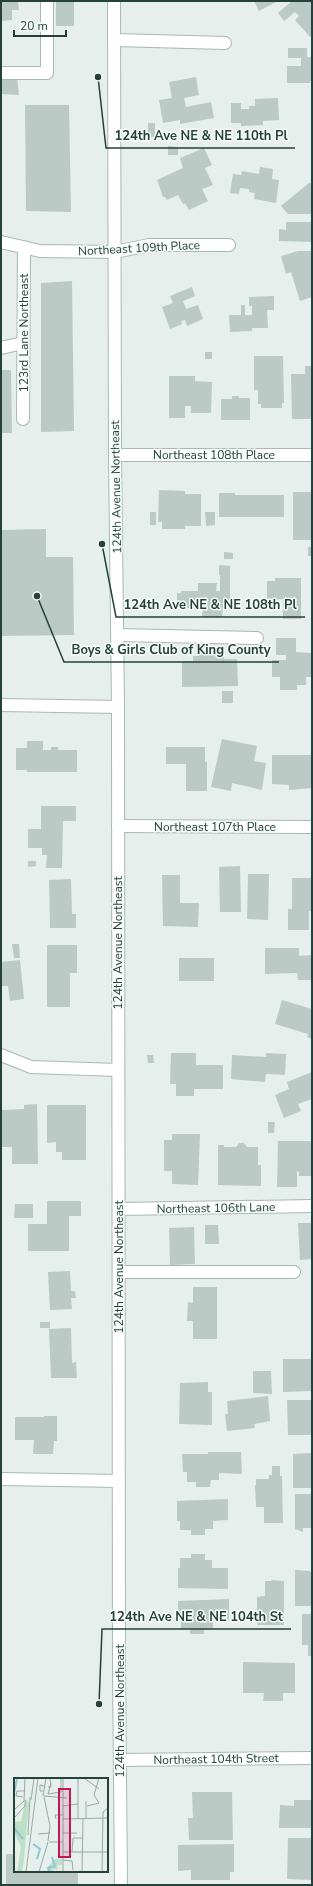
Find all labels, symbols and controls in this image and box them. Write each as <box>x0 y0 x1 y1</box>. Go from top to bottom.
scale bar <box>14 12 66 38</box>
text: 20 m <box>20 18 48 34</box>
callout: 124th Ave NE & NE 110th Pl <box>106 123 295 148</box>
text: 124th Ave NE & NE 110th Pl <box>114 127 288 145</box>
street label: Northeast 109th Place <box>78 237 200 259</box>
street label: 123rd Lane Northeast <box>16 273 32 392</box>
street label: 124th Avenue Northeast <box>107 419 125 554</box>
street label: Northeast 108th Place <box>153 447 275 463</box>
callout: 124th Ave NE & NE 108th Pl <box>116 592 305 617</box>
text: 124th Ave NE & NE 108th Pl <box>123 596 297 614</box>
callout: Boys & Girls Club of King County <box>64 637 279 662</box>
text: Boys & Girls Club of King County <box>71 641 271 659</box>
street label: Northeast 107th Place <box>154 819 276 835</box>
street label: 124th Avenue Northeast <box>110 875 126 1010</box>
street label: 124th Avenue Northeast <box>111 1199 127 1334</box>
street label: Northeast 106th Lane <box>157 1199 275 1217</box>
callout: 124th Ave NE & NE 104th St <box>102 1604 291 1629</box>
text: 124th Ave NE & NE 104th St <box>109 1608 284 1626</box>
street label: 124th Avenue Northeast <box>112 1643 128 1778</box>
street label: Northeast 104th Street <box>153 1750 280 1768</box>
inset map <box>14 1778 108 1872</box>

